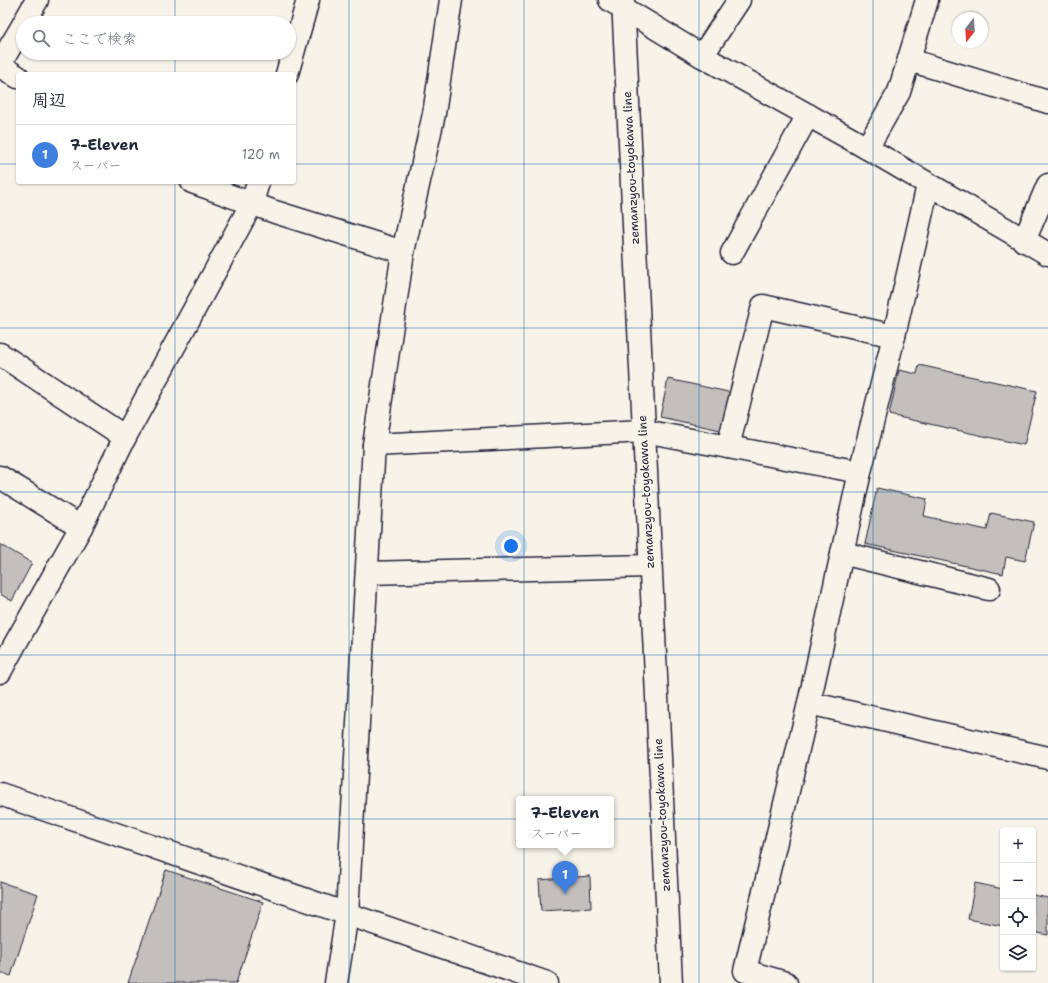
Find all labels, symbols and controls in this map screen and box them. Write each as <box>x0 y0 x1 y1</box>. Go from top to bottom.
north arrow <box>952 12 988 48</box>
search box <box>16 16 296 60</box>
icon: search <box>30 27 52 49</box>
text: ここで検索 <box>62 29 137 49</box>
text: 周辺 <box>32 89 66 111</box>
street label: zemanzyou-toyokawa line <box>619 91 643 245</box>
text: 7-Eleven <box>70 135 139 155</box>
text: 1 <box>42 146 48 163</box>
text: 120 m <box>242 146 280 163</box>
text: スーパー <box>70 157 121 174</box>
street label: zemanzyou-toyokawa line <box>634 415 658 569</box>
your location <box>501 536 521 556</box>
street label: zemanzyou-toyokawa line <box>650 738 674 892</box>
popup <box>516 796 614 848</box>
text: 7-Eleven <box>531 803 599 823</box>
text: スーパー <box>531 825 582 842</box>
map controls <box>1000 827 1036 971</box>
button: + <box>1000 827 1036 863</box>
pin: 1 <box>552 861 578 894</box>
button: − <box>1000 863 1036 899</box>
button: locate <box>1000 899 1036 935</box>
button: layers <box>1000 935 1036 971</box>

